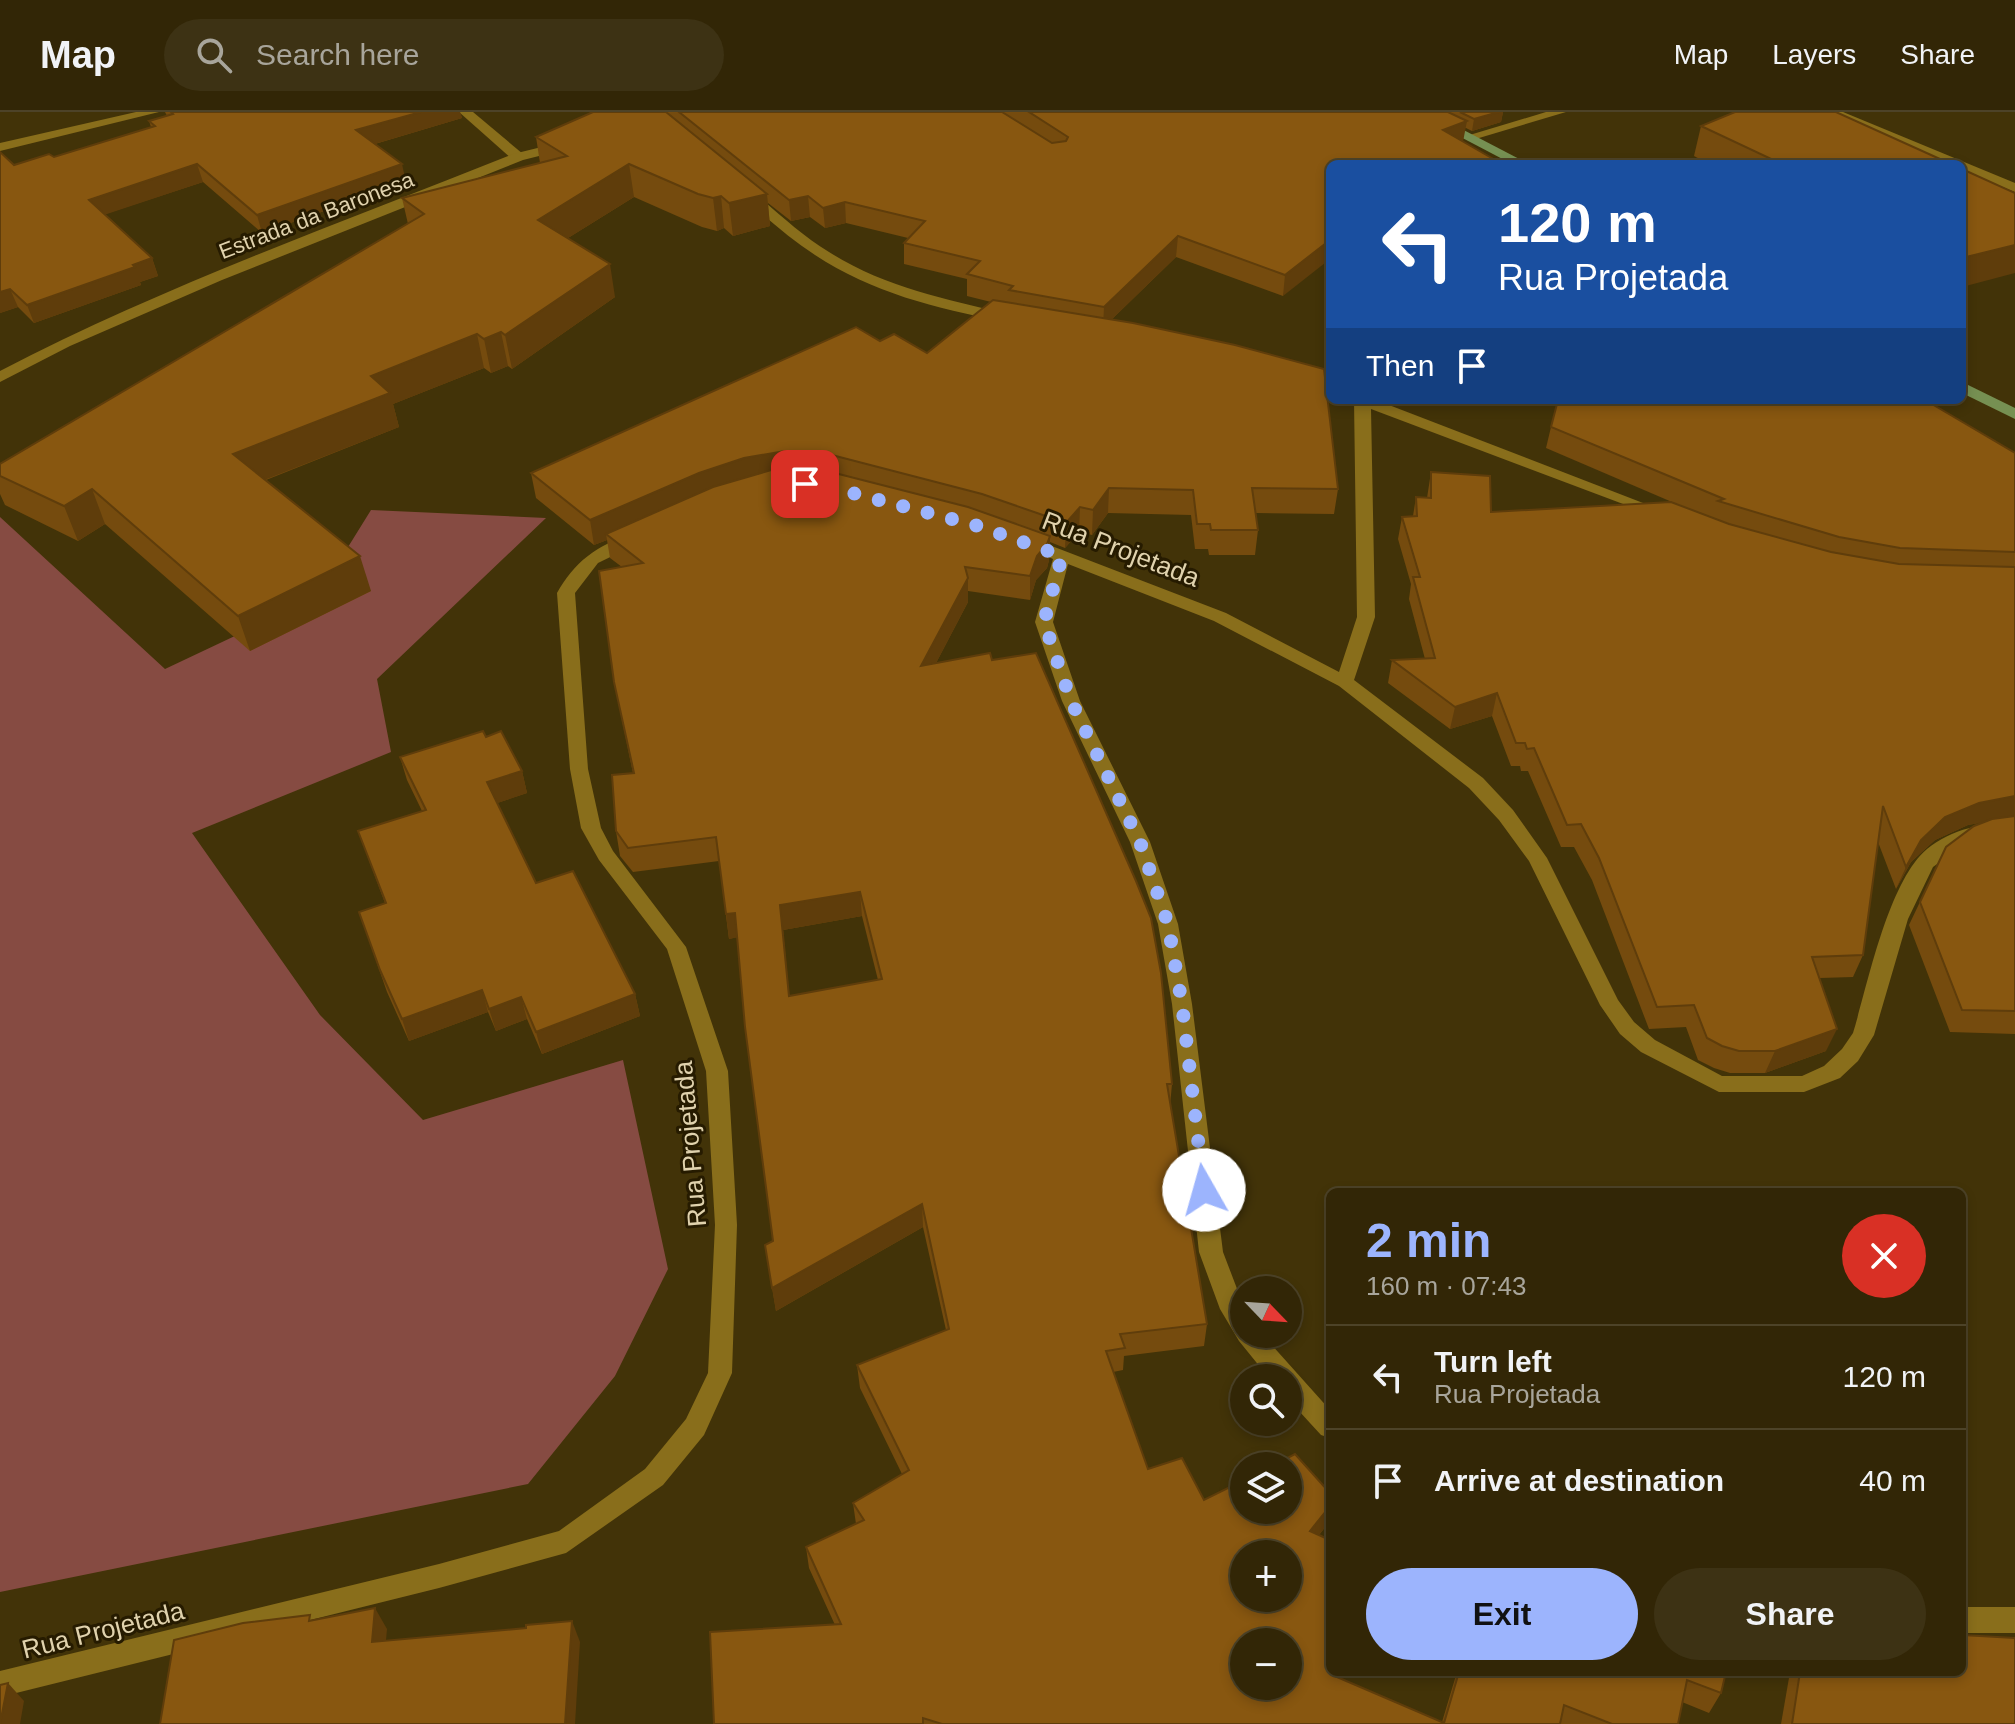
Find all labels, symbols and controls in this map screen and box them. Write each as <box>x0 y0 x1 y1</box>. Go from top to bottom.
search box <box>164 19 724 91</box>
icon: search <box>192 33 236 77</box>
text: Map <box>40 34 116 76</box>
text: Search here <box>256 38 419 71</box>
text: Map <box>1674 39 1728 70</box>
text: Layers <box>1772 39 1856 70</box>
text: Share <box>1900 39 1975 70</box>
street label: Estrada da Baronesa <box>215 166 418 264</box>
text: 120 m <box>1498 191 1657 254</box>
icon: left <box>1366 192 1470 296</box>
text: Rua Projetada <box>1498 257 1728 298</box>
icon: arrive <box>1450 344 1494 388</box>
text: Then <box>1366 349 1434 382</box>
pin <box>771 450 839 518</box>
icon: arrive <box>783 462 827 506</box>
street label: Rua Projetada <box>1038 505 1204 593</box>
street label: Rua Projetada <box>668 1059 712 1228</box>
position arrow <box>1162 1148 1246 1232</box>
text: 2 min <box>1366 1214 1491 1267</box>
button: close <box>1842 1214 1926 1298</box>
text: 160 m · 07:43 <box>1366 1271 1526 1301</box>
north arrow <box>1230 1276 1302 1348</box>
map controls <box>1230 1276 1302 1700</box>
text: Turn left <box>1434 1345 1552 1378</box>
icon: left <box>1366 1355 1410 1399</box>
text: 120 m <box>1843 1360 1926 1393</box>
button: search <box>1230 1364 1302 1436</box>
text: Rua Projetada <box>1434 1379 1600 1409</box>
button: layers <box>1230 1452 1302 1524</box>
icon: arrive <box>1366 1459 1410 1503</box>
text: Arrive at destination <box>1434 1464 1724 1497</box>
text: 40 m <box>1859 1464 1926 1497</box>
button: + <box>1230 1540 1302 1612</box>
button: Exit <box>1366 1568 1638 1660</box>
button: Share <box>1654 1568 1926 1660</box>
street label: Rua Projetada <box>19 1595 188 1665</box>
button: − <box>1230 1628 1302 1700</box>

